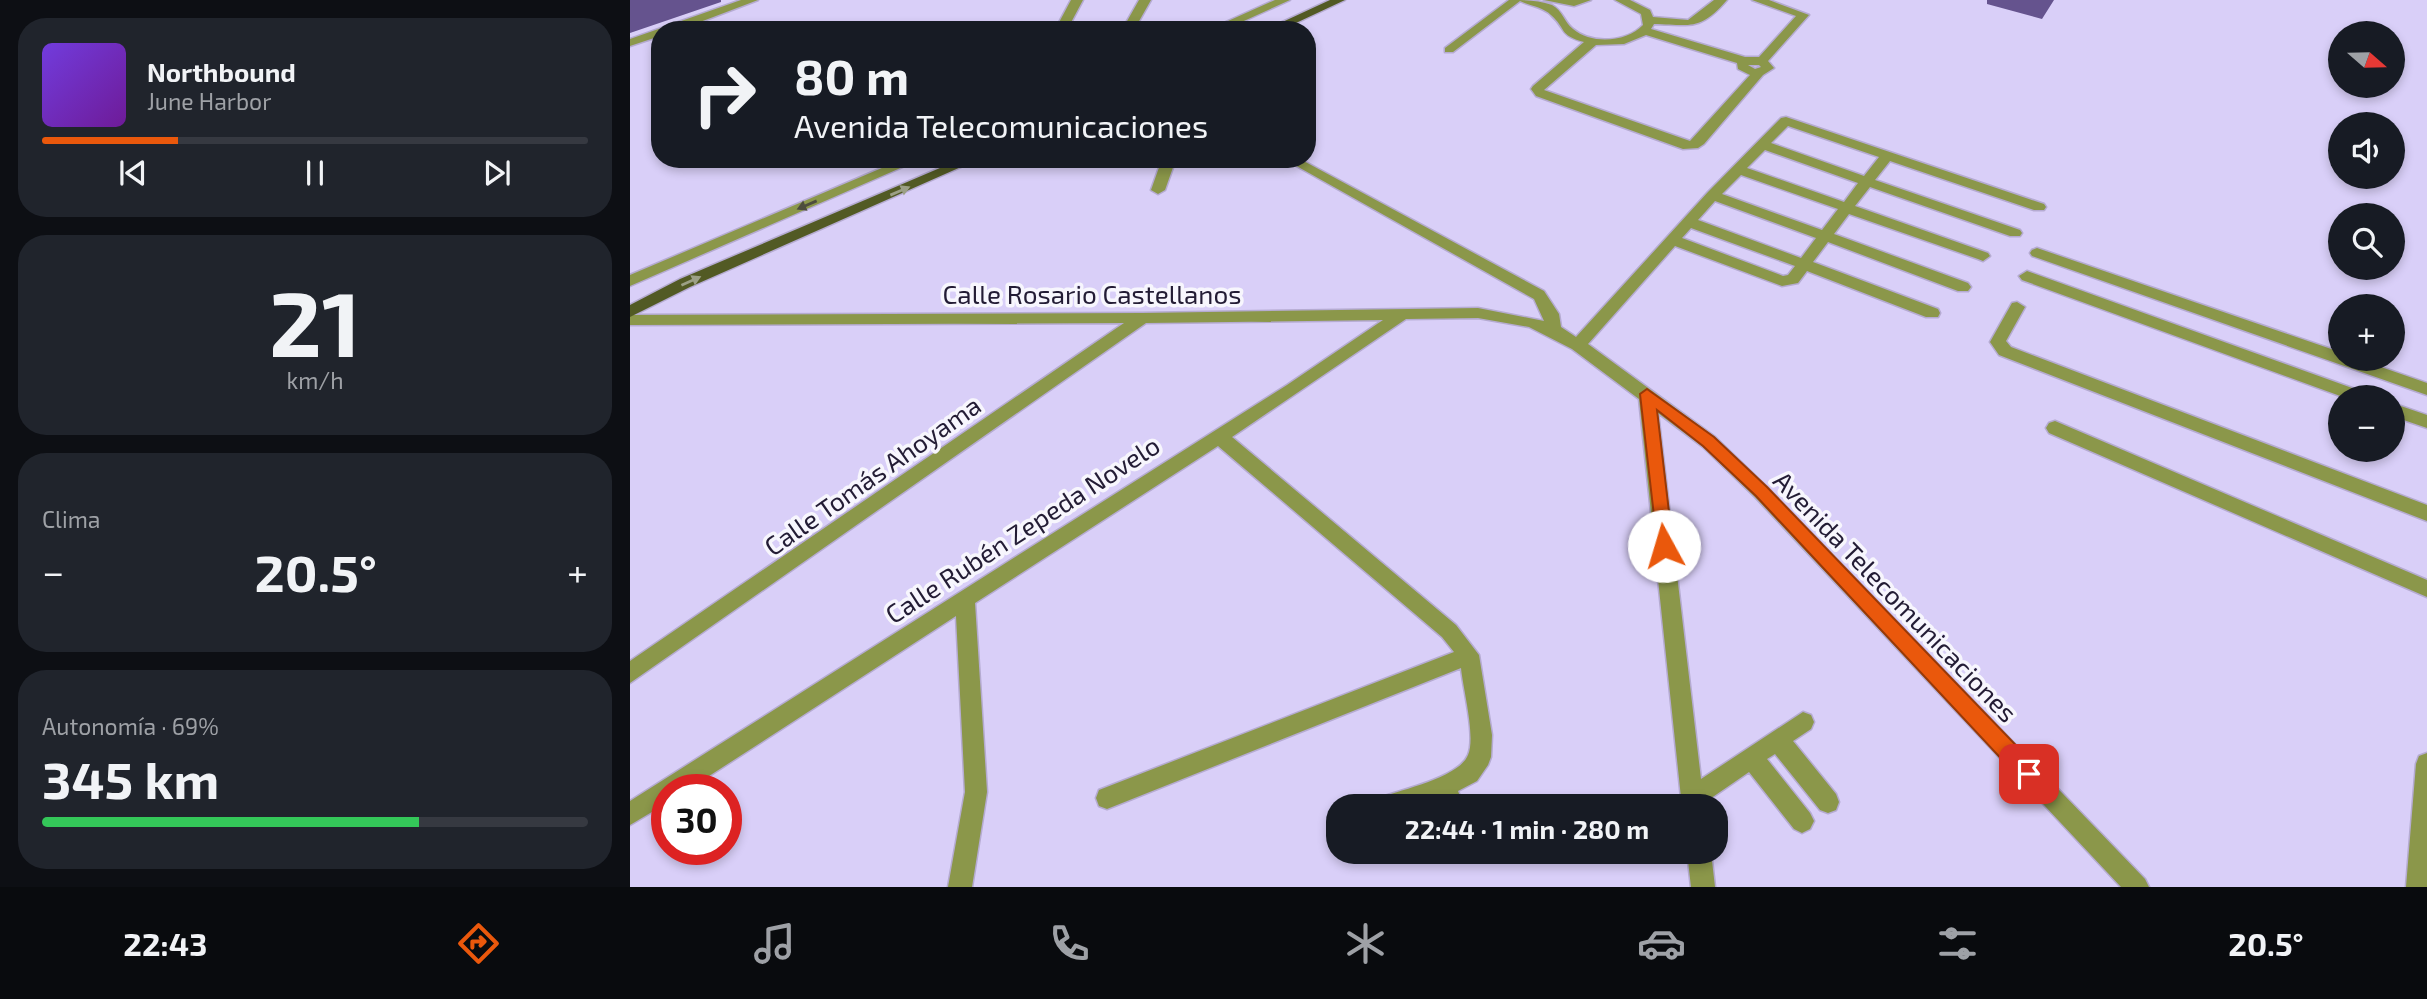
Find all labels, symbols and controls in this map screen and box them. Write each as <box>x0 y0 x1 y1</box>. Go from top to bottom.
north arrow <box>2328 21 2404 98</box>
map controls <box>2328 21 2405 462</box>
text: 80 m <box>794 46 909 105</box>
icon: right <box>679 49 770 140</box>
text: Northbound <box>147 56 296 87</box>
text: June Harbor <box>147 87 271 115</box>
text: Avenida Telecomunicaciones <box>794 106 1208 144</box>
button: sound <box>2328 112 2405 189</box>
icon: previous <box>114 154 152 192</box>
icon: pause <box>296 154 334 192</box>
icon: next <box>478 154 516 192</box>
one-way arrow <box>889 185 910 196</box>
one-way arrow <box>796 200 817 211</box>
button: search <box>2328 203 2405 280</box>
text: 21 <box>269 266 361 375</box>
one-way arrow <box>681 275 701 287</box>
street label: Calle Rosario Castellanos <box>943 278 1241 309</box>
button: + <box>2328 294 2405 371</box>
text: km/h <box>286 366 344 394</box>
button: − <box>2328 385 2405 462</box>
street label: Calle Tomás Ahoyama <box>758 389 986 561</box>
street label: Calle Rubén Zepeda Novelo <box>879 429 1165 629</box>
street label: Avenida Telecomunicaciones <box>1768 464 2024 728</box>
text: Clima <box>42 505 100 533</box>
position arrow <box>1627 509 1701 583</box>
text: 20.5° <box>254 540 377 602</box>
text: − <box>42 548 64 594</box>
text: + <box>567 548 588 594</box>
text: Autonomía · 69% <box>42 712 219 740</box>
pin <box>1999 744 2059 804</box>
text: 345 km <box>42 747 219 809</box>
icon: arrive <box>2010 755 2048 793</box>
speed limit sign: 30 <box>651 774 742 865</box>
text: 22:44 · 1 min · 280 m <box>1405 813 1649 844</box>
icon: directions <box>454 919 503 968</box>
icon: music <box>750 919 799 968</box>
icon: phone <box>1045 919 1094 968</box>
icon: climate <box>1341 919 1390 968</box>
icon: car <box>1637 919 1686 968</box>
icon: filters <box>1933 919 1982 968</box>
text: 22:43 <box>123 924 207 962</box>
text: 20.5° <box>2228 924 2304 962</box>

